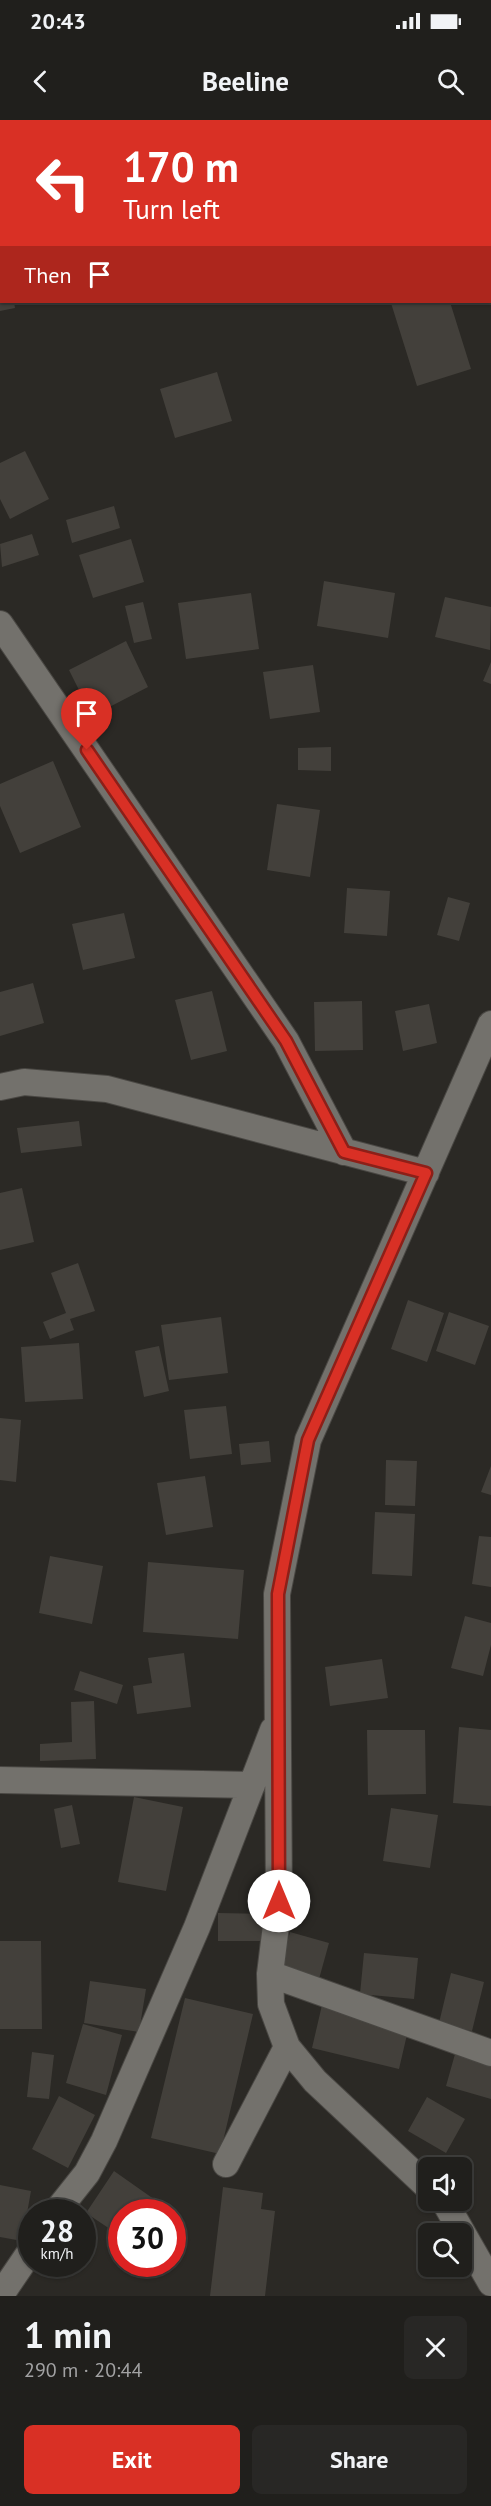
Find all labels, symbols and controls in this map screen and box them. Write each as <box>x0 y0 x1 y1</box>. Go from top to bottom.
text: 20:43 <box>30 7 86 35</box>
text: Beeline <box>202 64 289 98</box>
icon: back <box>24 65 57 98</box>
icon: search <box>434 65 467 98</box>
text: 170 m <box>123 139 239 194</box>
icon: left <box>24 144 102 222</box>
text: Turn left <box>123 192 220 226</box>
icon: arrive <box>83 258 116 291</box>
text: Then <box>24 261 71 289</box>
pin <box>61 688 112 750</box>
icon: arrive <box>70 697 103 730</box>
position arrow <box>247 1869 311 1933</box>
map controls <box>418 2157 472 2277</box>
button: sound <box>418 2157 472 2211</box>
speed limit sign: 30 <box>108 2199 186 2277</box>
text: 28 <box>40 2211 74 2250</box>
button: search <box>418 2223 472 2277</box>
text: km/h <box>41 2244 73 2263</box>
text: 1 min <box>24 2311 112 2358</box>
button: close <box>404 2316 467 2379</box>
text: 290 m · 20:44 <box>24 2357 142 2383</box>
button: Exit <box>24 2425 240 2494</box>
button: Share <box>252 2425 467 2494</box>

